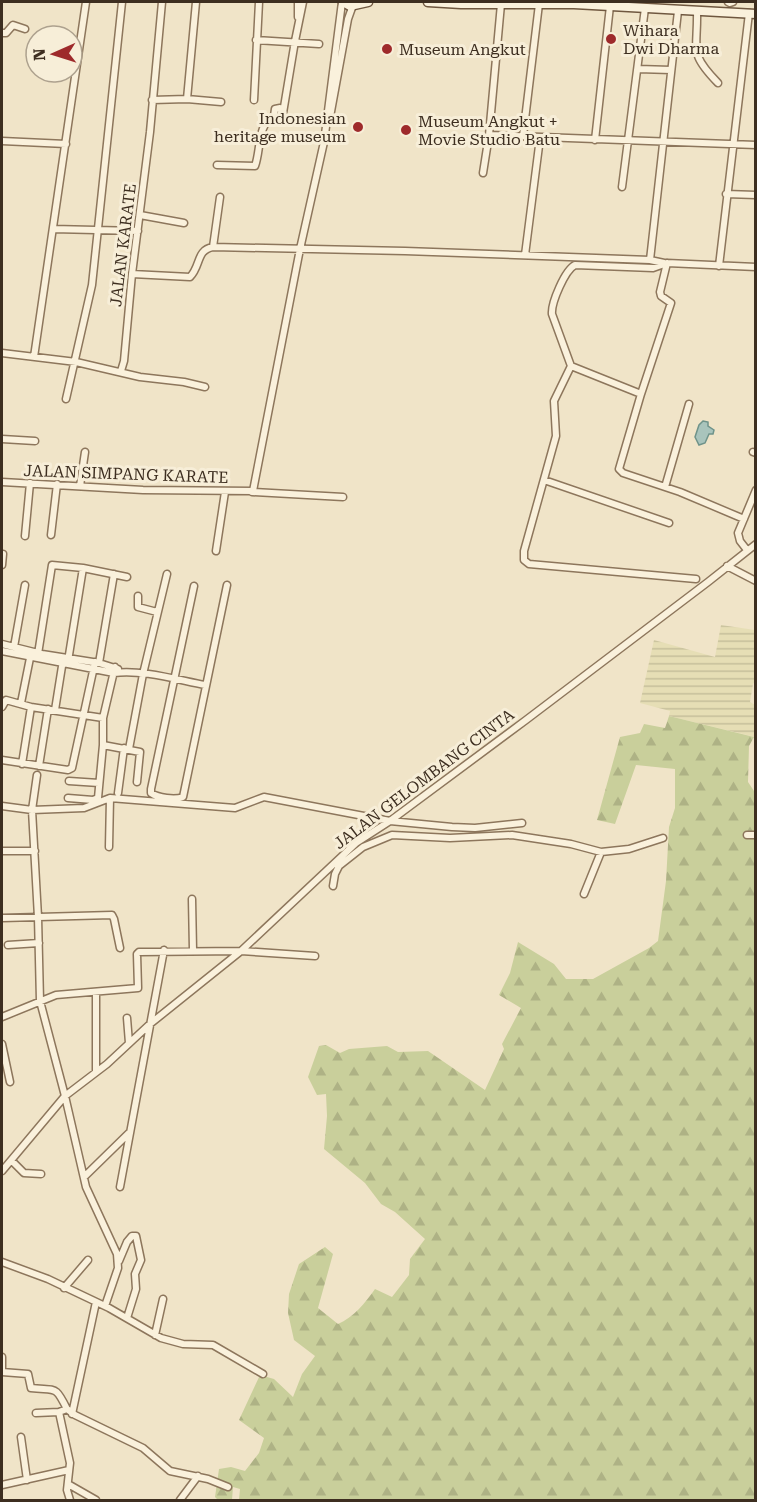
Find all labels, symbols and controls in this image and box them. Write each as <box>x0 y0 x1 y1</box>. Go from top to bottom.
place label: Wihara Dwi Dharma <box>623 21 719 58</box>
north arrow <box>24 24 84 84</box>
marker: Wihara Dwi Dharma <box>604 32 618 46</box>
place label: Museum Angkut <box>399 40 526 59</box>
marker: Museum Angkut <box>380 42 394 56</box>
text: N <box>30 48 49 61</box>
place label: Indonesian heritage museum <box>214 109 346 146</box>
place label: Museum Angkut + Movie Studio Batu <box>418 112 560 149</box>
marker: Indonesian heritage museum <box>351 120 365 134</box>
marker: Museum Angkut + Movie Studio Batu <box>399 123 413 137</box>
street label: JALAN KARATE <box>106 182 140 308</box>
street label: JALAN SIMPANG KARATE <box>23 461 229 487</box>
street label: JALAN GELOMBANG CINTA <box>330 704 519 853</box>

